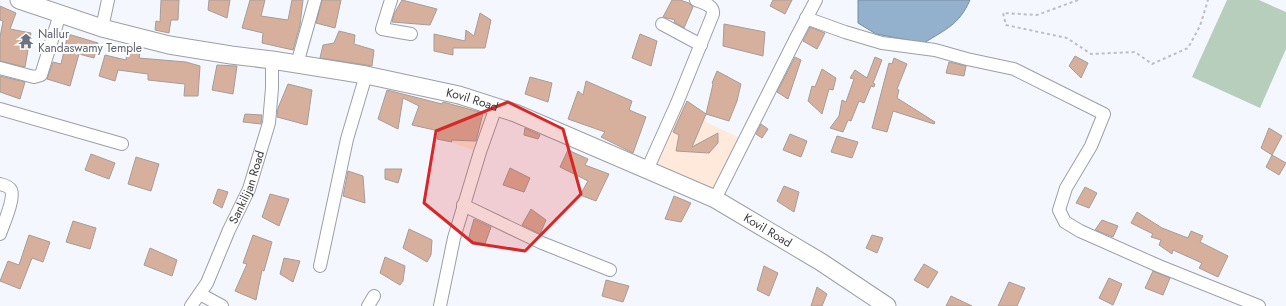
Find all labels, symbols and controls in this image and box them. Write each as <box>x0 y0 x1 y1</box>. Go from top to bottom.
place label: Nallur Kandaswamy Temple <box>38 25 142 57</box>
temple icon: Nallur Kandaswamy Temple <box>17 32 35 50</box>
street label: Kovil Road <box>445 83 500 116</box>
street label: Sankilijan Road <box>224 148 269 227</box>
street label: Kovil Road <box>740 209 795 252</box>

